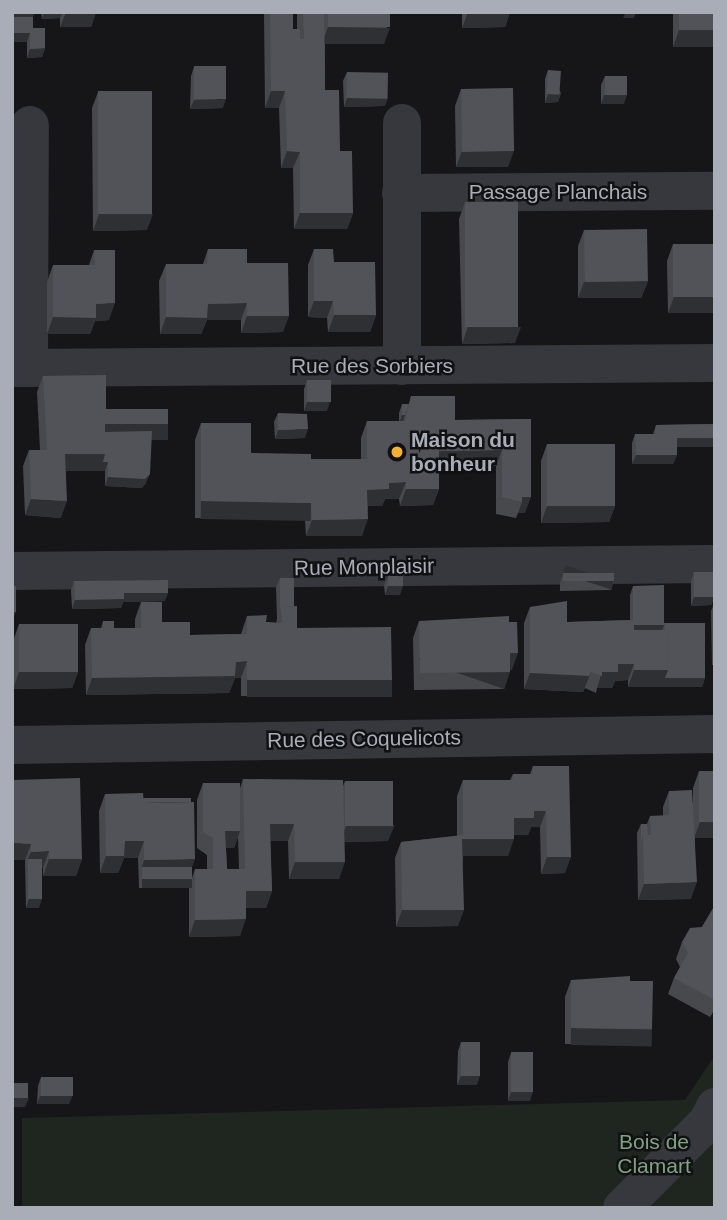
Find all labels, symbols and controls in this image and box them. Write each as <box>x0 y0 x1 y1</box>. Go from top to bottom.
street label: Passage Planchais <box>469 179 647 205</box>
street label: Rue des Sorbiers <box>291 353 453 379</box>
place label: Maison du bonheur <box>411 427 515 477</box>
marker: Maison du bonheur <box>389 444 405 460</box>
street label: Rue Monplaisir <box>294 553 434 581</box>
street label: Rue des Coquelicots <box>267 725 461 753</box>
park label: Bois de Clamart <box>617 1129 691 1179</box>

